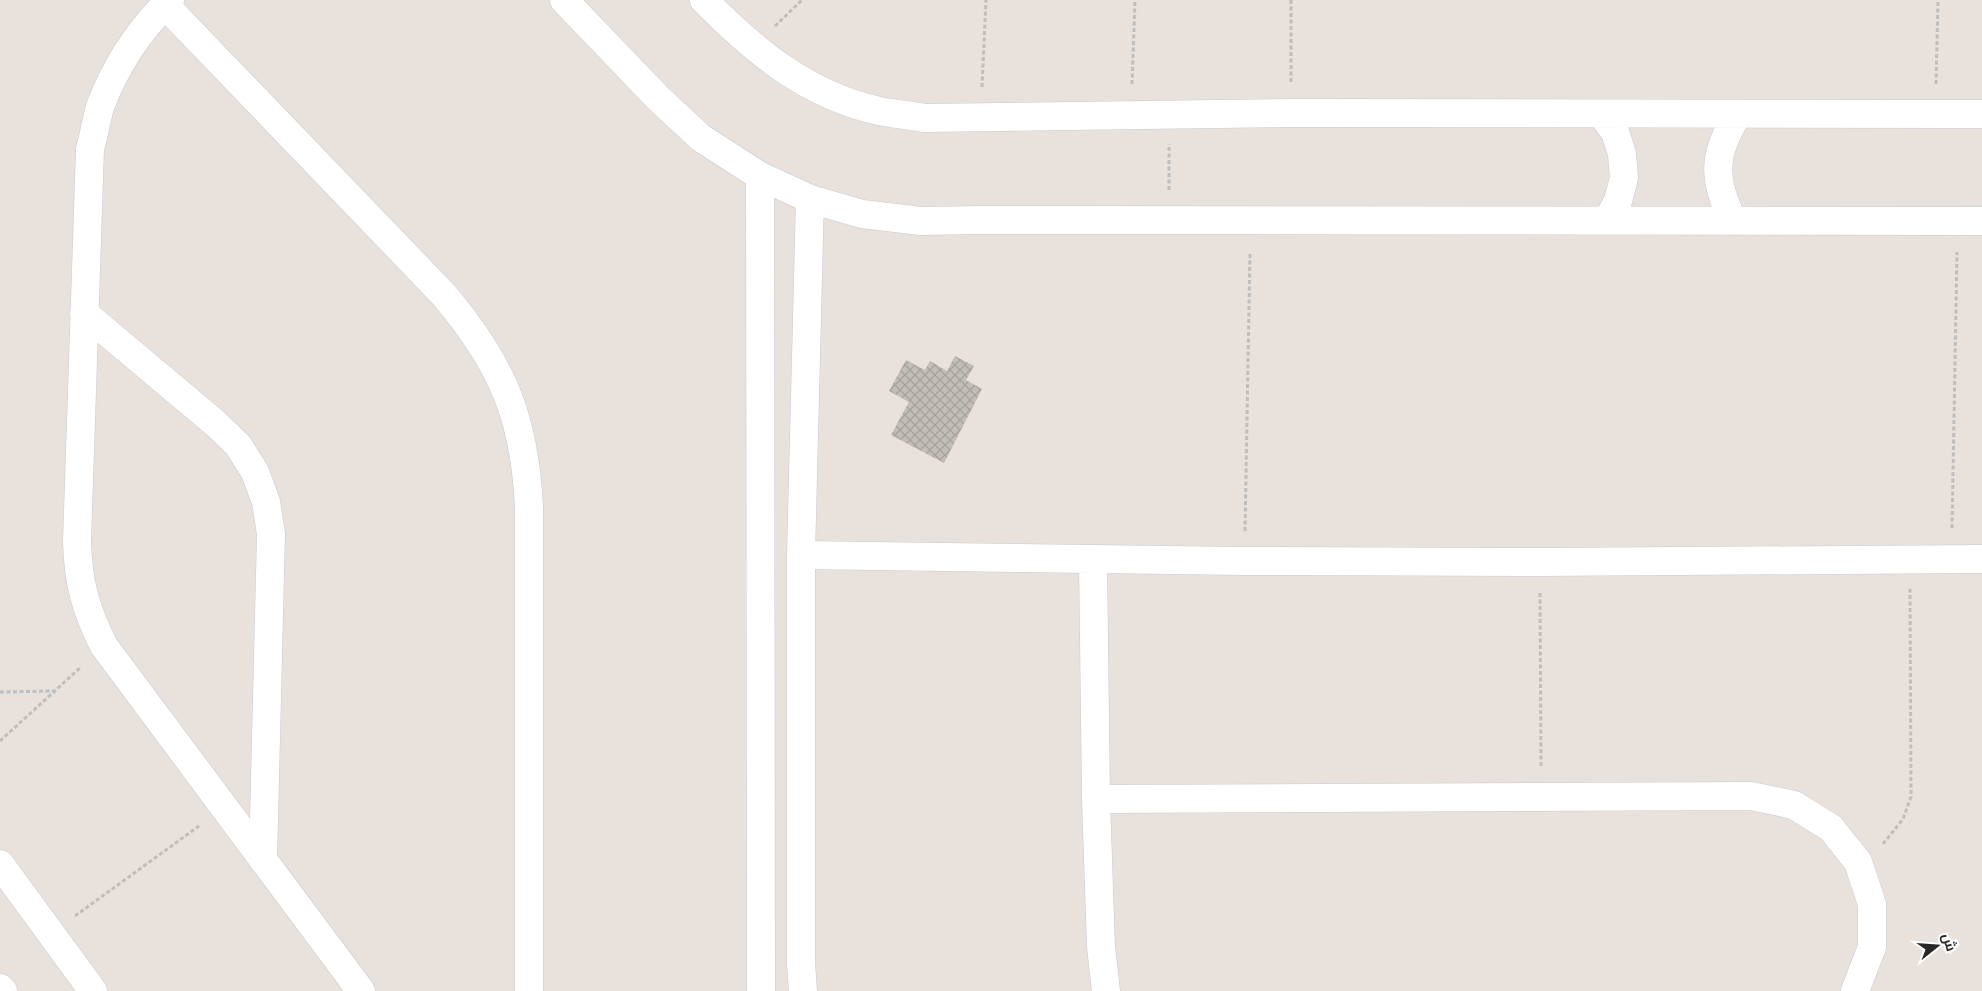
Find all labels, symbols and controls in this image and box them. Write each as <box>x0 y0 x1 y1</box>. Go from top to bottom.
north arrow <box>1912 921 1962 971</box>
text: ش <box>1938 931 1960 953</box>

